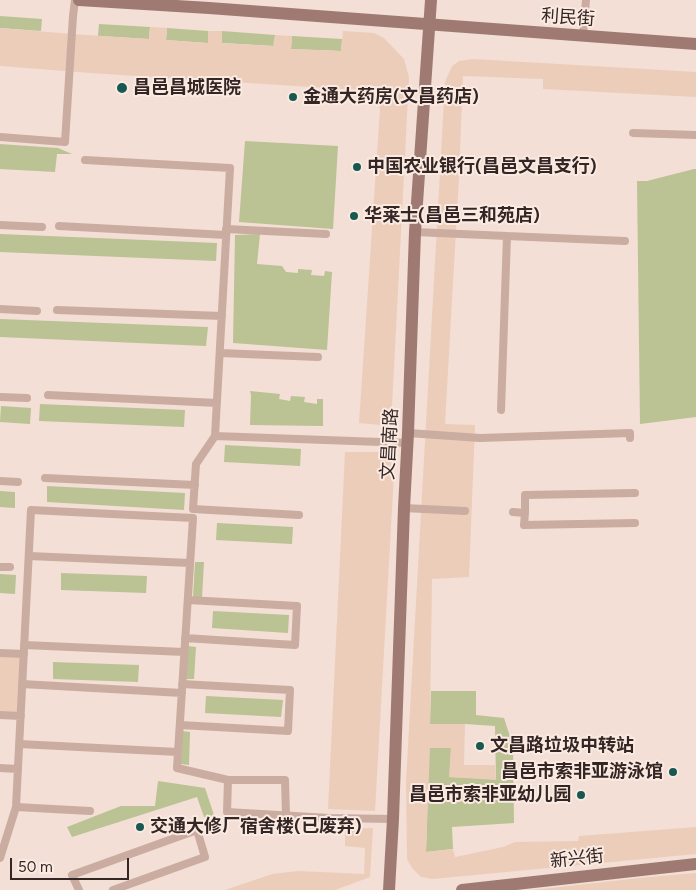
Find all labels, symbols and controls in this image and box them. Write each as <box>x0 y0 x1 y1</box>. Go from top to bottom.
street label: 利民街 <box>540 5 596 31</box>
place label: 昌邑昌城医院 <box>133 77 241 99</box>
marker: 昌邑昌城医院 <box>115 81 129 95</box>
place label: 金通大药房(文昌药店) <box>303 86 479 108</box>
marker: 金通大药房(文昌药店) <box>287 91 299 103</box>
place label: 中国农业银行(昌邑文昌支行) <box>367 156 597 178</box>
marker: 中国农业银行(昌邑文昌支行) <box>351 161 363 173</box>
place label: 华莱士(昌邑三和苑店) <box>364 205 540 227</box>
marker: 华莱士(昌邑三和苑店) <box>348 210 360 222</box>
street label: 文昌南路 <box>377 407 403 481</box>
place label: 文昌路垃圾中转站 <box>490 735 634 757</box>
marker: 文昌路垃圾中转站 <box>474 740 486 752</box>
place label: 昌邑市索非亚游泳馆 <box>501 761 663 783</box>
marker: 昌邑市索非亚游泳馆 <box>667 766 679 778</box>
place label: 昌邑市索非亚幼儿园 <box>409 784 571 806</box>
marker: 昌邑市索非亚幼儿园 <box>575 789 587 801</box>
place label: 交通大修厂宿舍楼(已废弃) <box>150 816 362 838</box>
marker: 交通大修厂宿舍楼(已废弃) <box>134 821 146 833</box>
street label: 新兴街 <box>549 845 605 873</box>
scale bar <box>12 848 131 880</box>
text: 50 m <box>18 858 53 876</box>

